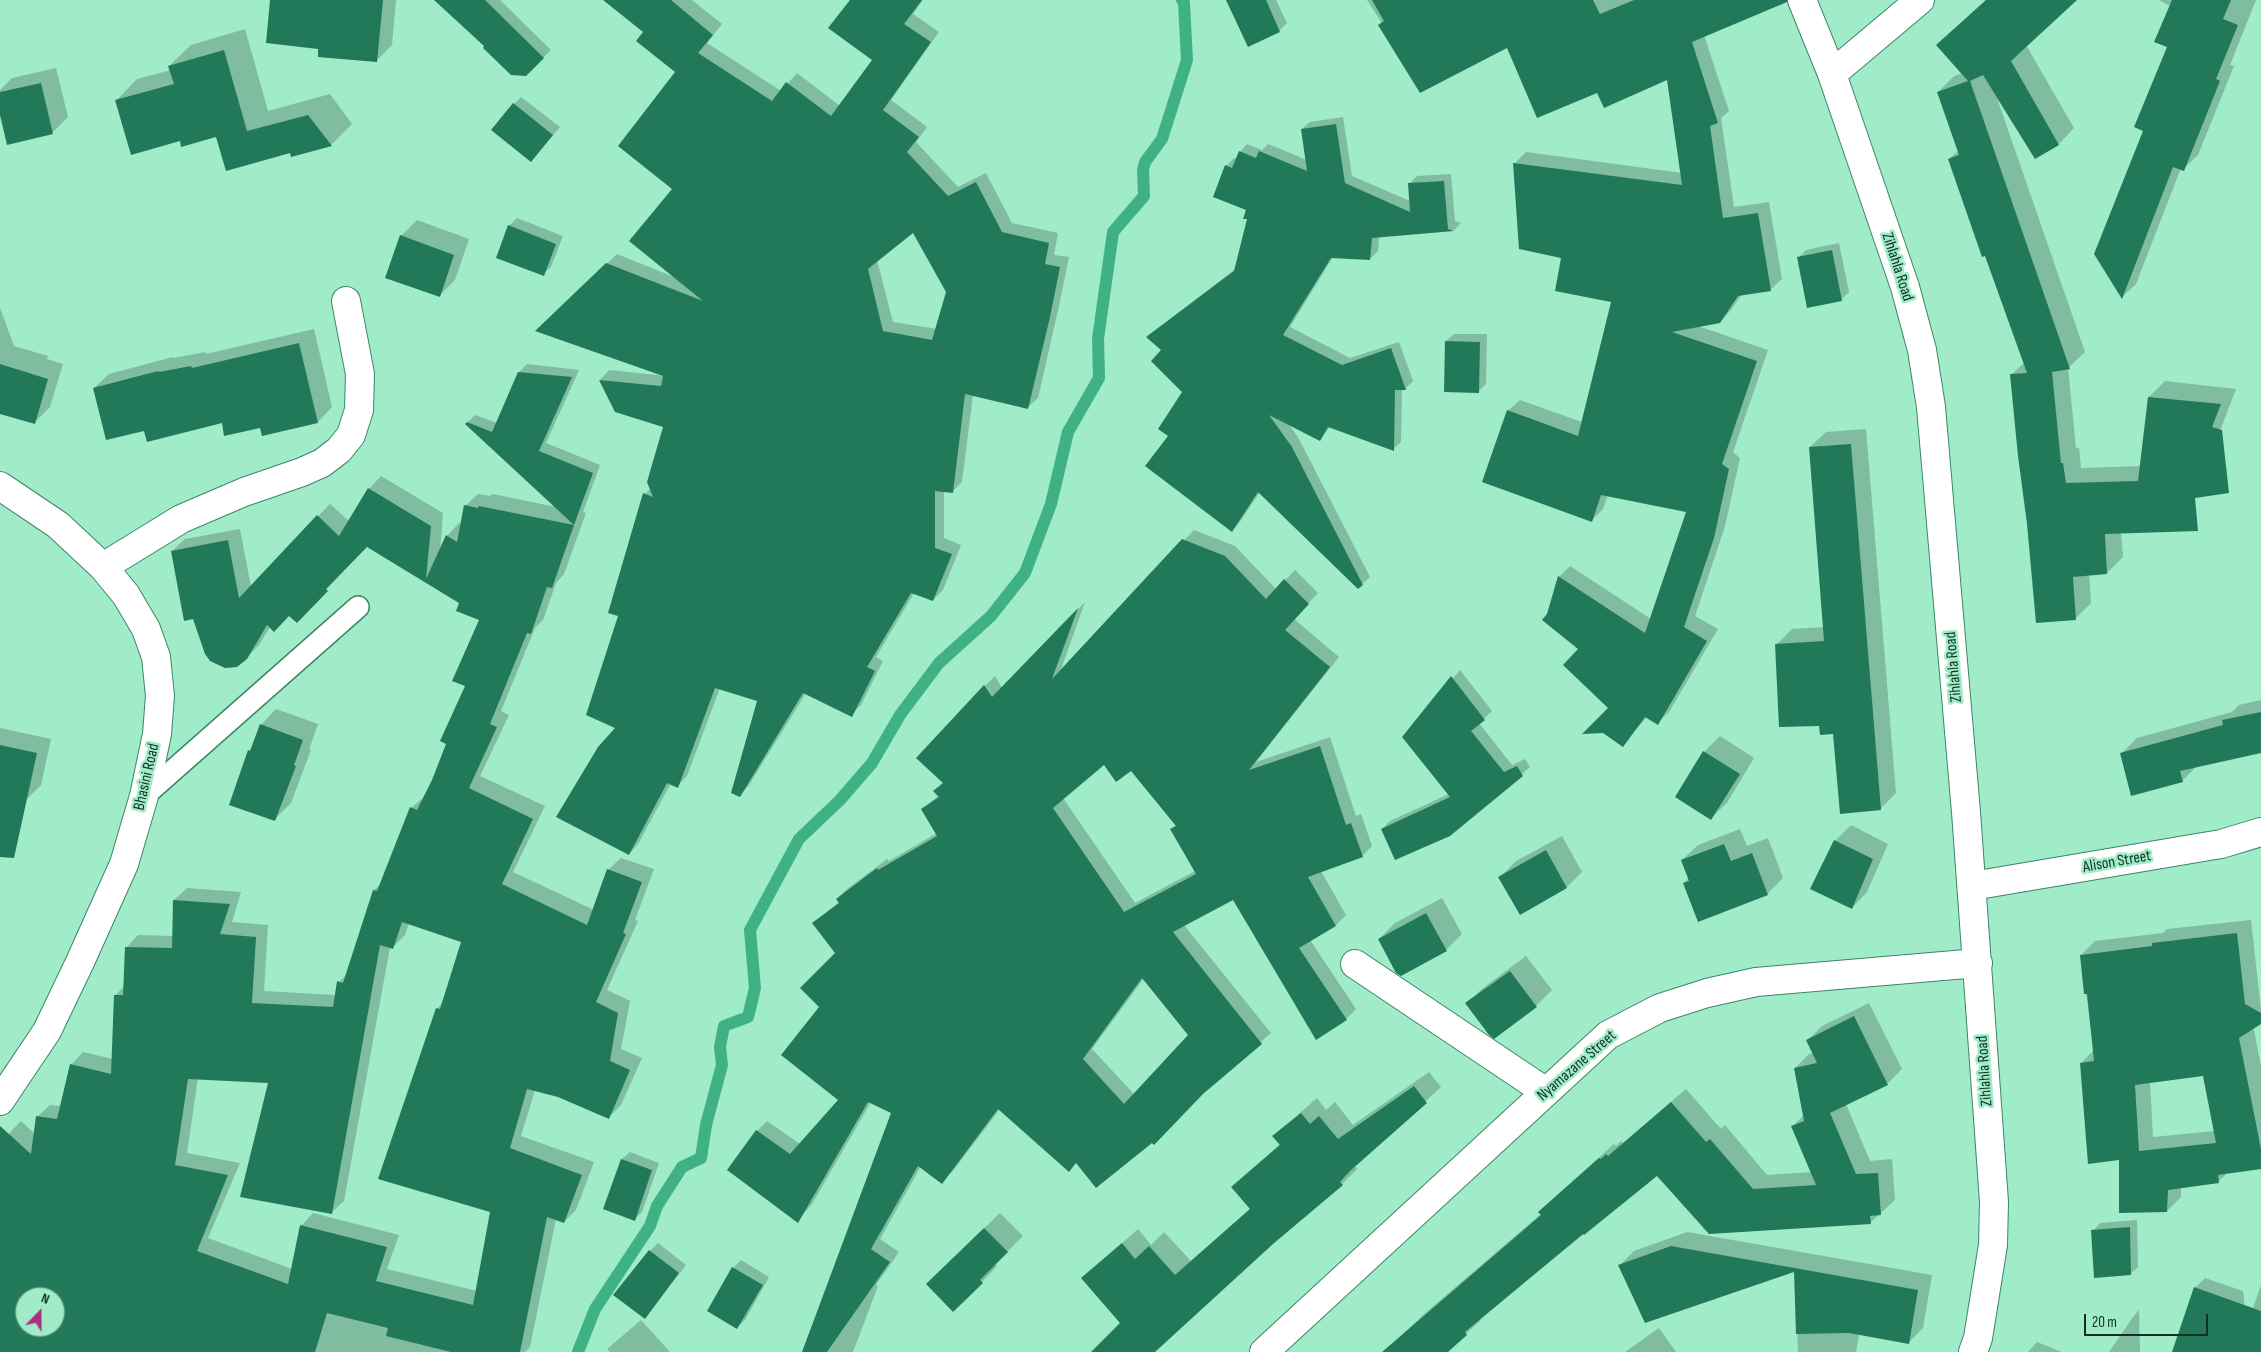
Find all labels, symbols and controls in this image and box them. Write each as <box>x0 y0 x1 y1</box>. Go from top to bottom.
street label: Zihlahla Road <box>1877 230 1917 304</box>
street label: Zihlahla Road <box>1941 631 1967 703</box>
street label: Bhasini Road <box>130 742 164 812</box>
street label: Alison Street <box>2081 847 2153 877</box>
street label: Nyamazane Street <box>1534 1027 1620 1105</box>
street label: Zihlahla Road <box>1973 1035 1997 1107</box>
north arrow <box>15 1287 65 1337</box>
text: N <box>39 1289 52 1308</box>
scale bar <box>2086 1304 2210 1336</box>
text: 20 m <box>2092 1313 2117 1332</box>

